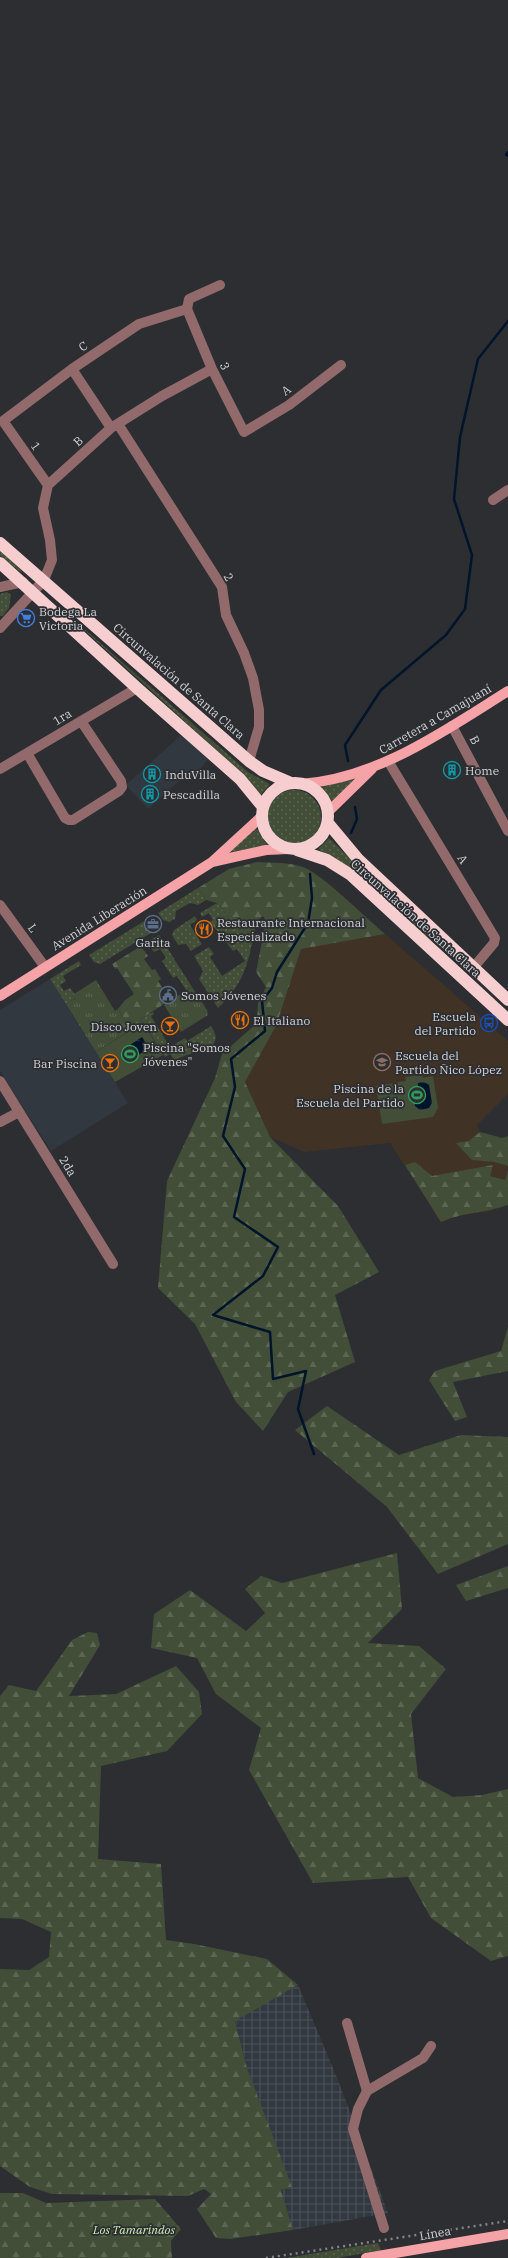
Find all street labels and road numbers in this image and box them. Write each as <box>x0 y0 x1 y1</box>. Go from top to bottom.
street label: C <box>76 337 91 354</box>
street label: 3 <box>217 359 233 373</box>
street label: A <box>278 381 294 398</box>
street label: B <box>70 433 86 449</box>
street label: 1 <box>28 439 44 453</box>
street label: 2 <box>221 570 237 584</box>
street label: Circunvalación de Santa Clara <box>110 620 248 742</box>
street label: Carretera a Camajuaní <box>376 681 494 757</box>
street label: 1ra <box>50 705 74 728</box>
street label: B <box>466 733 484 747</box>
street label: A <box>454 852 472 867</box>
street label: Circunvalación de Santa Clara <box>348 856 484 981</box>
street label: Avenida Liberación <box>49 882 150 953</box>
street label: L <box>25 921 41 935</box>
street label: 2da <box>56 1153 80 1179</box>
street label: Línea <box>418 2223 452 2243</box>

